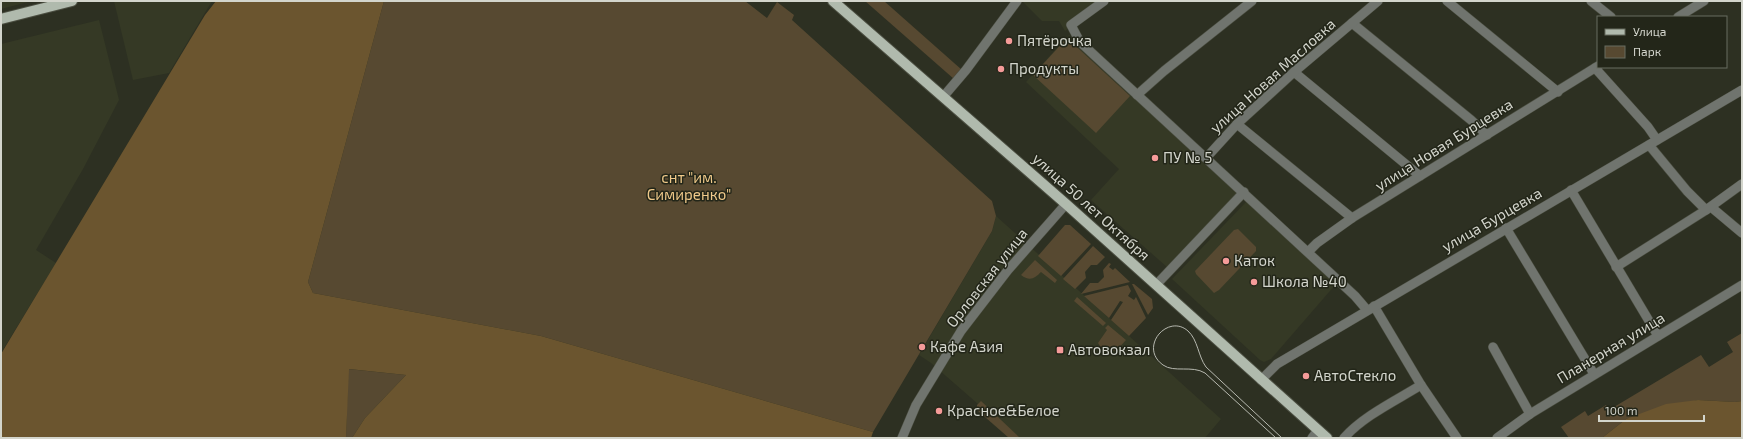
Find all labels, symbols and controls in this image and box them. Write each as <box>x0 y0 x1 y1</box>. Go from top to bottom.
street label: улица Новая Масловка <box>1206 14 1339 137</box>
legend <box>1597 16 1727 68</box>
text: Улица <box>1633 24 1666 38</box>
place label: Пятёрочка <box>1017 31 1092 49</box>
marker: Пятёрочка <box>1004 36 1014 46</box>
text: Парк <box>1633 44 1662 58</box>
place label: Продукты <box>1009 59 1079 78</box>
marker: Продукты <box>996 64 1006 74</box>
street label: улица Новая Бурцевка <box>1371 94 1516 195</box>
place label: ПУ № 5 <box>1163 148 1212 166</box>
street label: улица 50 лет Октября <box>1029 149 1154 264</box>
marker: ПУ № 5 <box>1150 153 1160 163</box>
park label: снт "им. Симиренко" <box>647 168 731 203</box>
street label: улица Бурцевка <box>1438 183 1545 256</box>
street label: Орловская улица <box>942 224 1031 331</box>
place label: Каток <box>1234 251 1275 269</box>
marker: Каток <box>1221 256 1231 266</box>
place label: Школа №40 <box>1262 272 1347 290</box>
marker: Школа №40 <box>1249 277 1259 287</box>
street label: Планерная улица <box>1553 308 1668 387</box>
place label: Кафе Азия <box>930 337 1003 355</box>
place label: Автовокзал <box>1068 340 1150 358</box>
marker: Кафе Азия <box>917 342 927 352</box>
marker: Автовокзал <box>1055 345 1065 355</box>
place label: АвтоСтекло <box>1314 366 1396 384</box>
marker: АвтоСтекло <box>1301 371 1311 381</box>
scale bar <box>1599 397 1704 423</box>
place label: Красное&Белое <box>947 401 1060 419</box>
text: 100 m <box>1605 403 1637 417</box>
marker: Красное&Белое <box>934 406 944 416</box>

